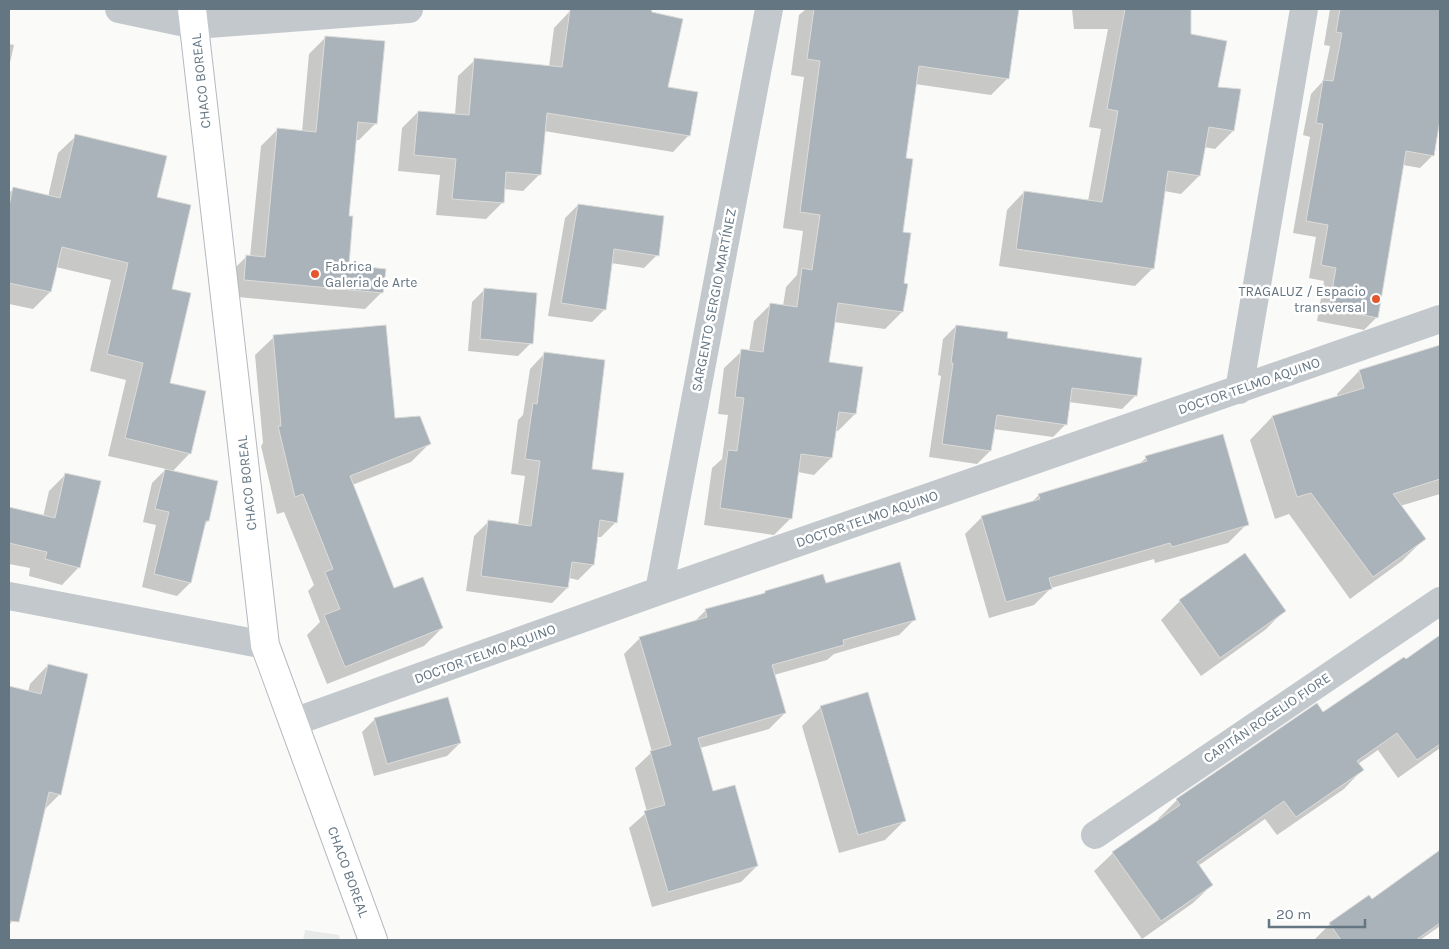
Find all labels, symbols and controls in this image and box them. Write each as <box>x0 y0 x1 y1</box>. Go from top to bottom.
street label: CHACO BOREAL <box>187 32 214 129</box>
street label: SARGENTO SERGIO MARTÍNEZ <box>687 207 740 393</box>
place label: Fabrica Galeria de Arte <box>325 258 417 291</box>
marker: Fabrica Galeria de Arte <box>309 268 321 280</box>
place label: TRAGALUZ / Espacio transversal <box>1238 283 1366 316</box>
marker: TRAGALUZ / Espacio transversal <box>1370 293 1382 305</box>
street label: DOCTOR TELMO AQUINO <box>1176 354 1322 418</box>
street label: CHACO BOREAL <box>233 434 260 531</box>
street label: DOCTOR TELMO AQUINO <box>794 487 940 551</box>
street label: DOCTOR TELMO AQUINO <box>412 620 558 688</box>
street label: CAPITÁN ROGELIO FIORE <box>1200 668 1334 767</box>
street label: CHACO BOREAL <box>324 824 373 920</box>
scale bar <box>1269 896 1365 928</box>
text: 20 m <box>1276 905 1311 923</box>

